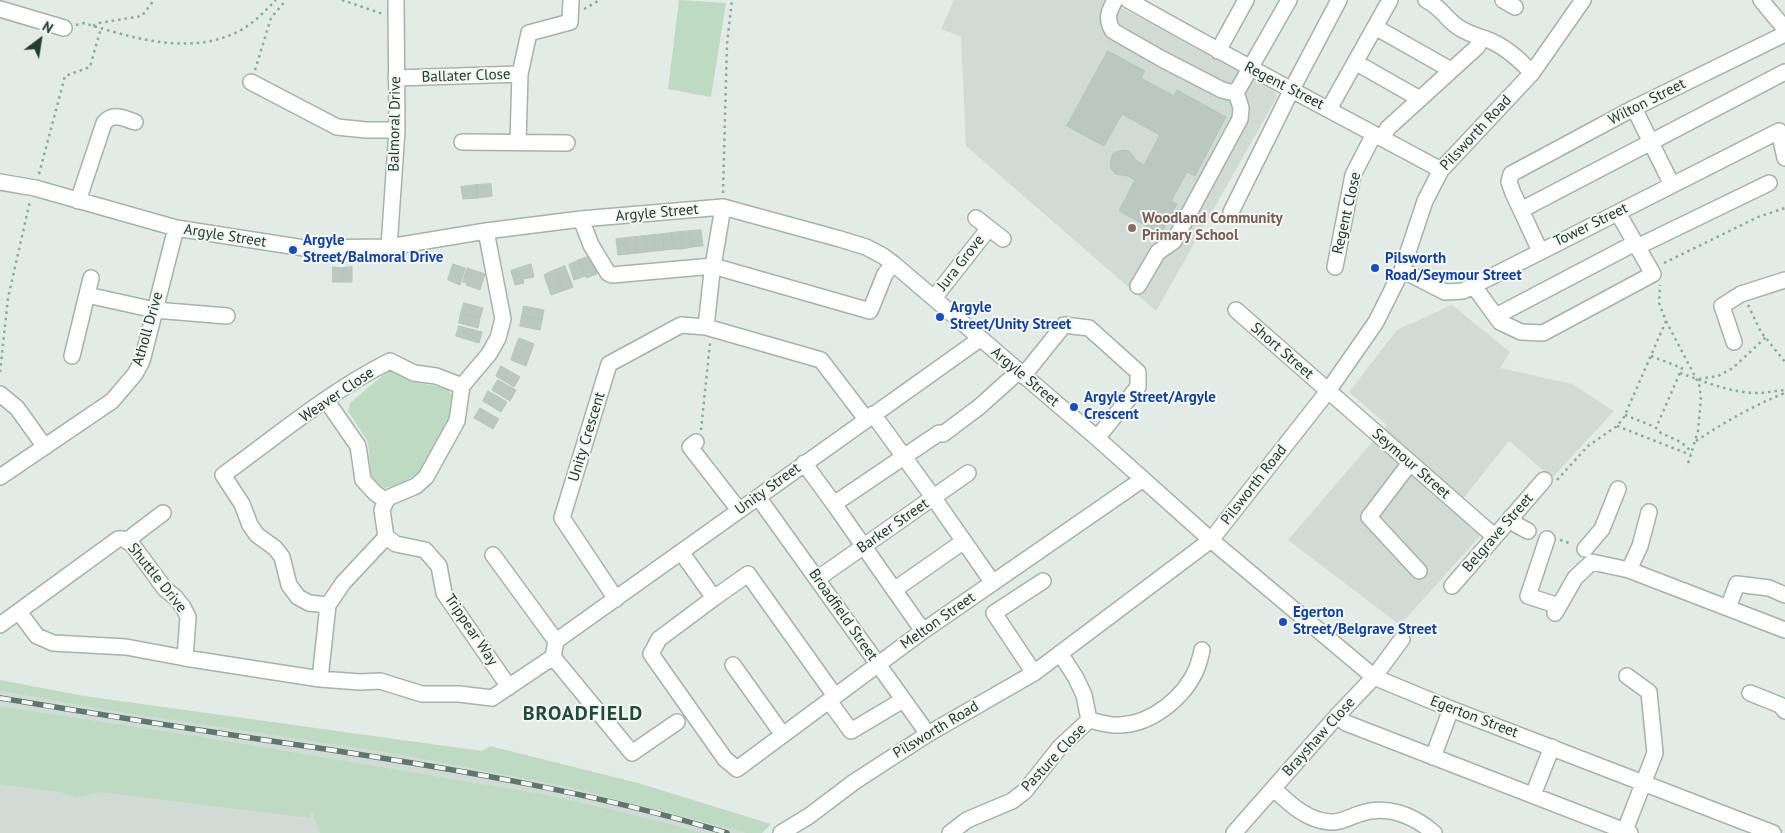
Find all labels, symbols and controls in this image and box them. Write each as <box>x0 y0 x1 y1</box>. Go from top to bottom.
north arrow <box>15 15 65 65</box>
text: N <box>39 17 56 37</box>
street label: Regent Street <box>1241 58 1327 114</box>
street label: Ballater Close <box>421 65 511 87</box>
street label: Wilton Street <box>1605 75 1689 129</box>
street label: Balmoral Drive <box>385 76 405 172</box>
street label: Pilsworth Road <box>1436 92 1516 174</box>
street label: Regent Close <box>1329 170 1365 256</box>
street label: Tower Street <box>1551 199 1631 251</box>
street label: Argyle Street <box>615 200 699 226</box>
place label: Woodland Community Primary School <box>1142 210 1283 245</box>
street label: Argyle Street <box>182 221 268 251</box>
marker: Woodland Community Primary School <box>1126 222 1138 234</box>
place label: Argyle Street/Balmoral Drive <box>303 232 443 267</box>
street label: Jura Grove <box>934 232 988 294</box>
marker: Argyle Street/Balmoral Drive <box>287 244 299 256</box>
place label: Pilsworth Road/Seymour Street <box>1385 250 1522 285</box>
marker: Pilsworth Road/Seymour Street <box>1369 262 1381 274</box>
street label: Atholl Drive <box>129 290 167 368</box>
place label: Argyle Street/Unity Street <box>950 299 1071 334</box>
marker: Argyle Street/Unity Street <box>934 311 946 323</box>
street label: Short Street <box>1247 319 1317 383</box>
street label: Argyle Street <box>987 343 1063 411</box>
street label: Weaver Close <box>297 364 377 426</box>
place label: Argyle Street/Argyle Crescent <box>1084 389 1216 424</box>
street label: Unity Crescent <box>565 390 609 484</box>
marker: Argyle Street/Argyle Crescent <box>1068 401 1080 413</box>
street label: Seymour Street <box>1368 425 1454 503</box>
street label: Pilsworth Road <box>1217 441 1291 529</box>
street label: Unity Street <box>732 459 804 519</box>
street label: Belgrave Street <box>1459 490 1537 576</box>
street label: Barker Street <box>854 495 932 557</box>
street label: Shuttle Drive <box>124 540 190 616</box>
street label: Broadfield Street <box>805 566 881 664</box>
street label: Melton Street <box>897 589 979 653</box>
street label: Trippear Way <box>440 591 502 669</box>
place label: Egerton Street/Belgrave Street <box>1293 604 1437 639</box>
marker: Egerton Street/Belgrave Street <box>1277 616 1289 628</box>
street label: Egerton Street <box>1427 692 1521 742</box>
street label: Brayshaw Close <box>1279 694 1359 780</box>
street label: Pilsworth Road <box>890 697 982 763</box>
district label: BROADFIELD <box>521 702 645 726</box>
street label: Pasture Close <box>1018 720 1090 796</box>

